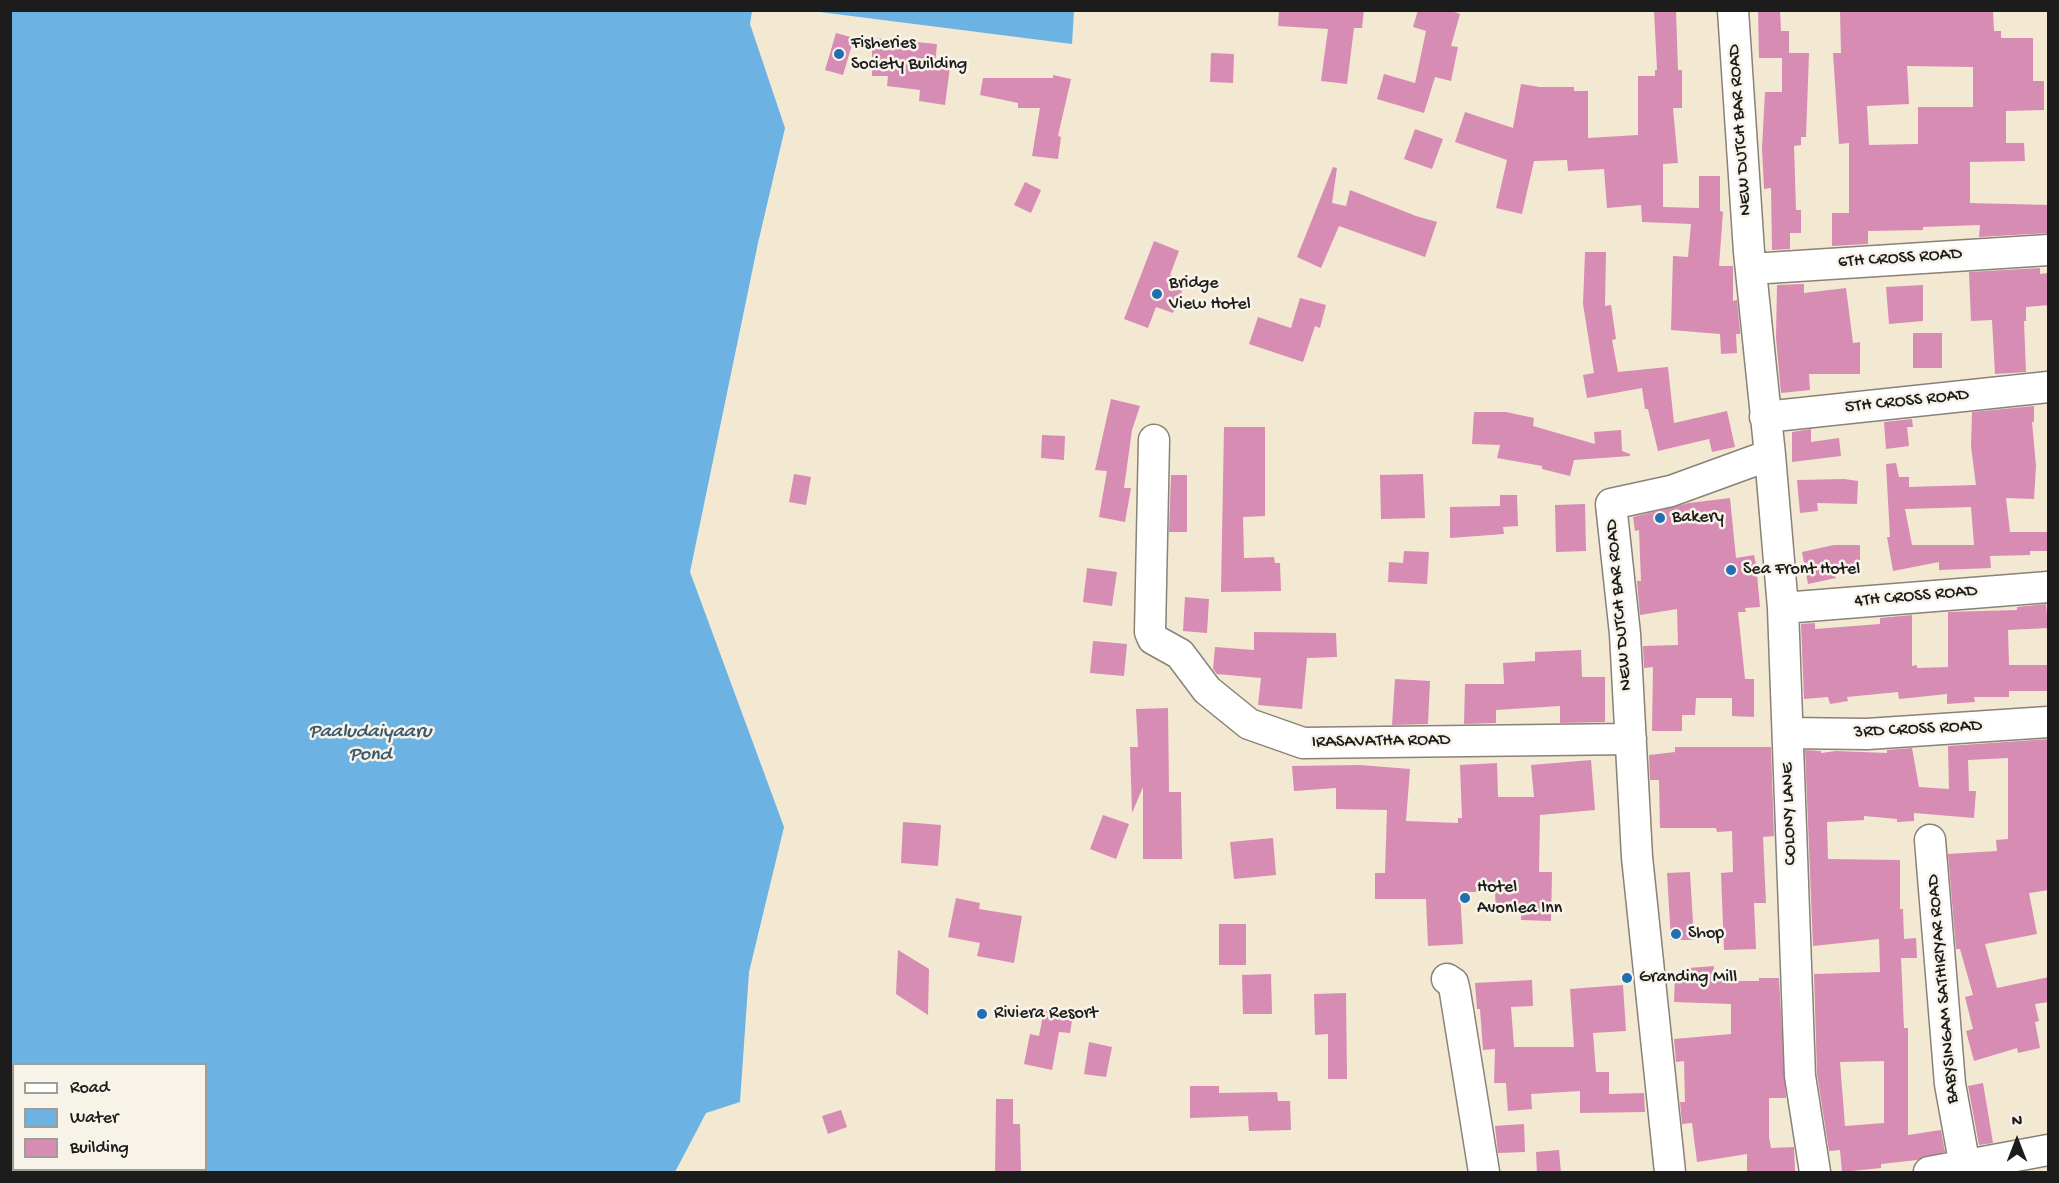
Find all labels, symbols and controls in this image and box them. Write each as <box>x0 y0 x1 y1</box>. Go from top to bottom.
place label: Fisheries Society Building <box>851 33 967 76</box>
street label: NEW DUTCH BAR ROAD <box>1724 43 1758 217</box>
marker: Fisheries Society Building <box>832 47 846 61</box>
street label: 6TH CROSS ROAD <box>1837 244 1963 274</box>
place label: Bridge View Hotel <box>1169 273 1251 316</box>
marker: Bridge View Hotel <box>1150 287 1164 301</box>
street label: 5TH CROSS ROAD <box>1844 385 1970 419</box>
place label: Bakery <box>1672 507 1724 529</box>
marker: Bakery <box>1653 511 1667 525</box>
street label: NEW DUTCH BAR ROAD <box>1602 518 1638 692</box>
place label: Sea Front Hotel <box>1743 559 1860 581</box>
marker: Sea Front Hotel <box>1724 563 1738 577</box>
street label: 4TH CROSS ROAD <box>1854 581 1978 613</box>
street label: 3RD CROSS ROAD <box>1853 716 1983 744</box>
water label: Paaludaiyaaru Pond <box>309 721 431 768</box>
street label: IRASAVATHA ROAD <box>1311 730 1451 754</box>
street label: COLONY LANE <box>1777 762 1803 866</box>
street label: BABYSINGAM SATHIRIYAR ROAD <box>1923 873 1965 1105</box>
place label: Hotel Avonlea Inn <box>1477 877 1562 920</box>
marker: Hotel Avonlea Inn <box>1458 891 1472 905</box>
place label: Shop <box>1688 923 1724 945</box>
marker: Shop <box>1669 927 1683 941</box>
place label: Granding Mill <box>1639 967 1737 989</box>
marker: Granding Mill <box>1620 971 1634 985</box>
place label: Riviera Resort <box>994 1003 1098 1025</box>
marker: Riviera Resort <box>975 1007 989 1021</box>
legend <box>12 1063 207 1171</box>
text: Road <box>70 1078 109 1099</box>
text: Water <box>70 1108 118 1129</box>
north arrow <box>1987 1111 2047 1171</box>
text: N <box>2012 1113 2022 1132</box>
text: Building <box>70 1138 129 1159</box>

